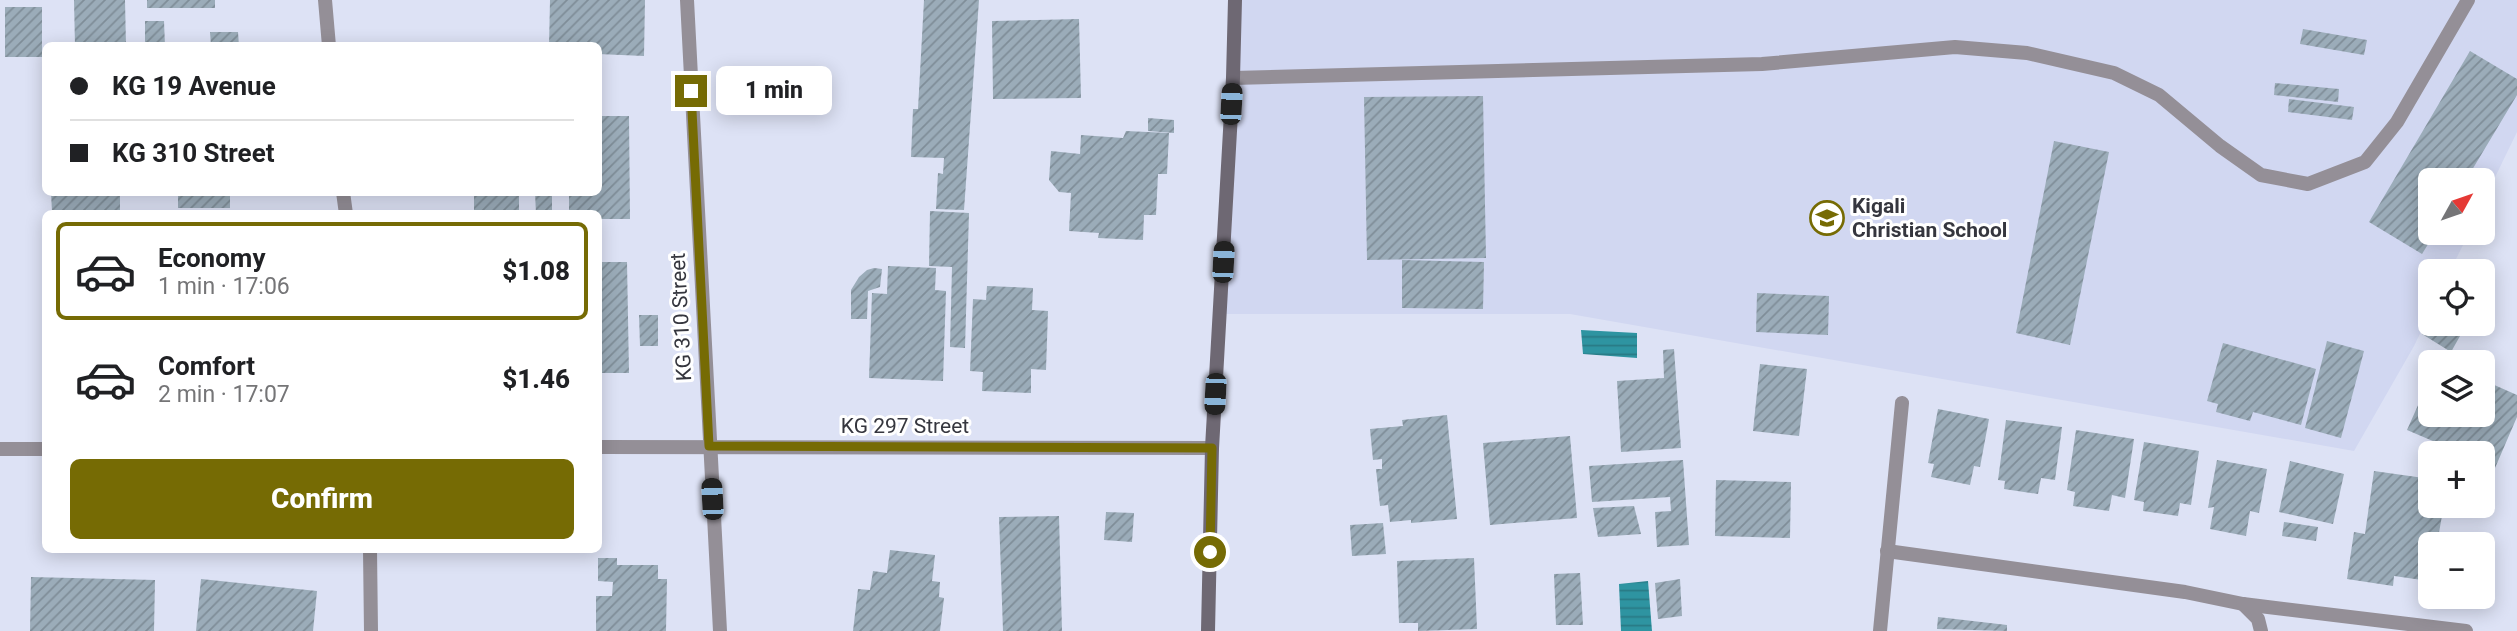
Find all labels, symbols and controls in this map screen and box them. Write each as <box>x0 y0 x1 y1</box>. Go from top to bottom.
callout: 1 min <box>716 66 831 116</box>
text: KG 19 Avenue <box>112 71 276 101</box>
route end <box>675 75 707 107</box>
text: 1 min <box>745 77 803 104</box>
car <box>1220 82 1243 126</box>
text: KG 310 Street <box>112 138 275 168</box>
north arrow <box>2418 168 2496 245</box>
map controls <box>2418 168 2495 609</box>
place label: Kigali Christian School <box>1852 194 2007 242</box>
school or university icon: Kigali Christian School <box>1808 199 1846 237</box>
icon: car <box>74 240 137 303</box>
car <box>1212 240 1235 284</box>
text: Economy <box>158 243 265 273</box>
street label: KG 310 Street <box>666 252 696 382</box>
text: $1.08 <box>502 256 570 286</box>
button: locate <box>2418 259 2495 336</box>
text: 1 min · 17:06 <box>158 273 290 300</box>
icon: car <box>74 348 137 411</box>
button: layers <box>2418 350 2495 427</box>
text: Comfort <box>158 351 255 381</box>
text: $1.46 <box>502 364 570 394</box>
car <box>1204 372 1227 416</box>
text: 2 min · 17:07 <box>158 381 290 408</box>
street label: KG 297 Street <box>841 414 969 438</box>
button: + <box>2418 441 2495 518</box>
button: Confirm <box>70 459 574 539</box>
car <box>701 477 724 521</box>
button: − <box>2418 532 2495 609</box>
route start <box>1194 536 1226 568</box>

